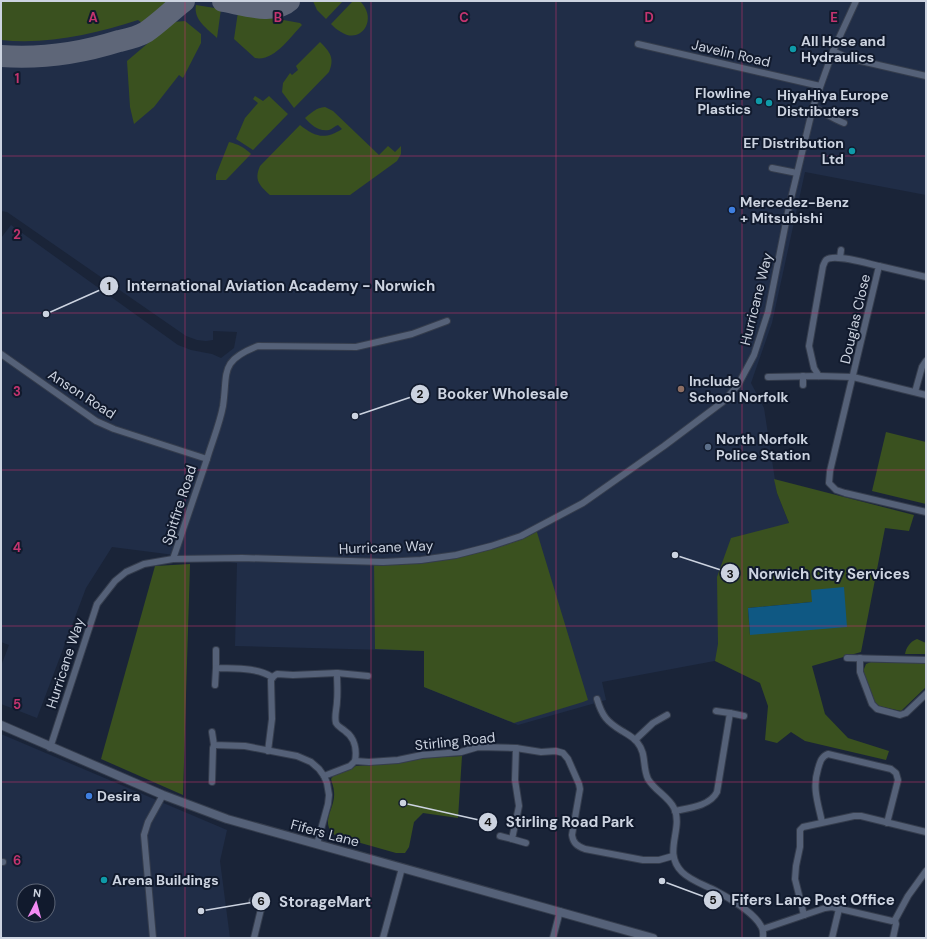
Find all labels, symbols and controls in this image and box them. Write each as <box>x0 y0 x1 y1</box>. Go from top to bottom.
text: A <box>88 9 98 26</box>
text: B <box>274 9 282 26</box>
text: C <box>459 9 469 26</box>
text: D <box>644 9 654 26</box>
text: E <box>830 9 838 26</box>
place label: All Hose and Hydraulics <box>801 32 885 66</box>
street label: Javelin Road <box>690 35 772 71</box>
marker: All Hose and Hydraulics <box>788 44 798 54</box>
text: 1 <box>15 70 19 87</box>
place label: Flowline Plastics <box>695 84 751 118</box>
place label: HiyaHiya Europe Distributers <box>777 86 889 120</box>
marker: Flowline Plastics <box>754 96 764 106</box>
marker: HiyaHiya Europe Distributers <box>764 98 774 108</box>
place label: EF Distribution Ltd <box>743 134 844 168</box>
marker: EF Distribution Ltd <box>847 146 857 156</box>
place label: Mercedez-Benz + Mitsubishi <box>740 193 849 227</box>
marker: Mercedez-Benz + Mitsubishi <box>727 205 737 215</box>
text: 2 <box>13 226 21 243</box>
street label: Hurricane Way <box>736 251 776 347</box>
street label: Douglas Close <box>836 272 874 366</box>
callout: International Aviation Academy - Norwich <box>99 273 443 300</box>
text: International Aviation Academy - Norwich <box>127 276 435 296</box>
text: 1 <box>107 278 111 294</box>
street label: Anson Road <box>45 365 119 423</box>
place label: Include School Norfolk <box>689 372 788 406</box>
callout: Booker Wholesale <box>410 380 577 407</box>
text: 3 <box>13 383 21 400</box>
text: Booker Wholesale <box>437 384 569 404</box>
marker: Include School Norfolk <box>676 384 686 394</box>
text: 2 <box>417 386 424 402</box>
place label: North Norfolk Police Station <box>716 430 810 464</box>
marker: North Norfolk Police Station <box>703 442 713 452</box>
street label: Spitfire Road <box>158 463 200 547</box>
street label: Hurricane Way <box>338 536 434 558</box>
text: 4 <box>13 539 21 556</box>
callout: Norwich City Services <box>720 560 918 587</box>
text: Norwich City Services <box>748 564 910 584</box>
text: 3 <box>726 566 734 582</box>
street label: Hurricane Way <box>42 615 88 711</box>
text: 5 <box>13 696 21 713</box>
street label: Stirling Road <box>414 728 496 754</box>
place label: Desira <box>97 787 141 805</box>
marker: Desira <box>84 791 94 801</box>
callout: Stirling Road Park <box>478 809 642 836</box>
text: Stirling Road Park <box>506 812 634 832</box>
text: 4 <box>484 814 492 830</box>
street label: Fifers Lane <box>289 815 361 851</box>
text: 6 <box>13 852 21 869</box>
place label: Arena Buildings <box>112 871 219 889</box>
marker: Arena Buildings <box>99 875 109 885</box>
north arrow <box>16 883 56 923</box>
text: N <box>32 886 42 900</box>
callout: Fifers Lane Post Office <box>703 886 903 913</box>
callout: StorageMart <box>251 888 379 915</box>
text: Fifers Lane Post Office <box>731 890 895 910</box>
text: StorageMart <box>279 892 371 912</box>
text: 5 <box>709 892 717 908</box>
text: 6 <box>257 893 265 909</box>

